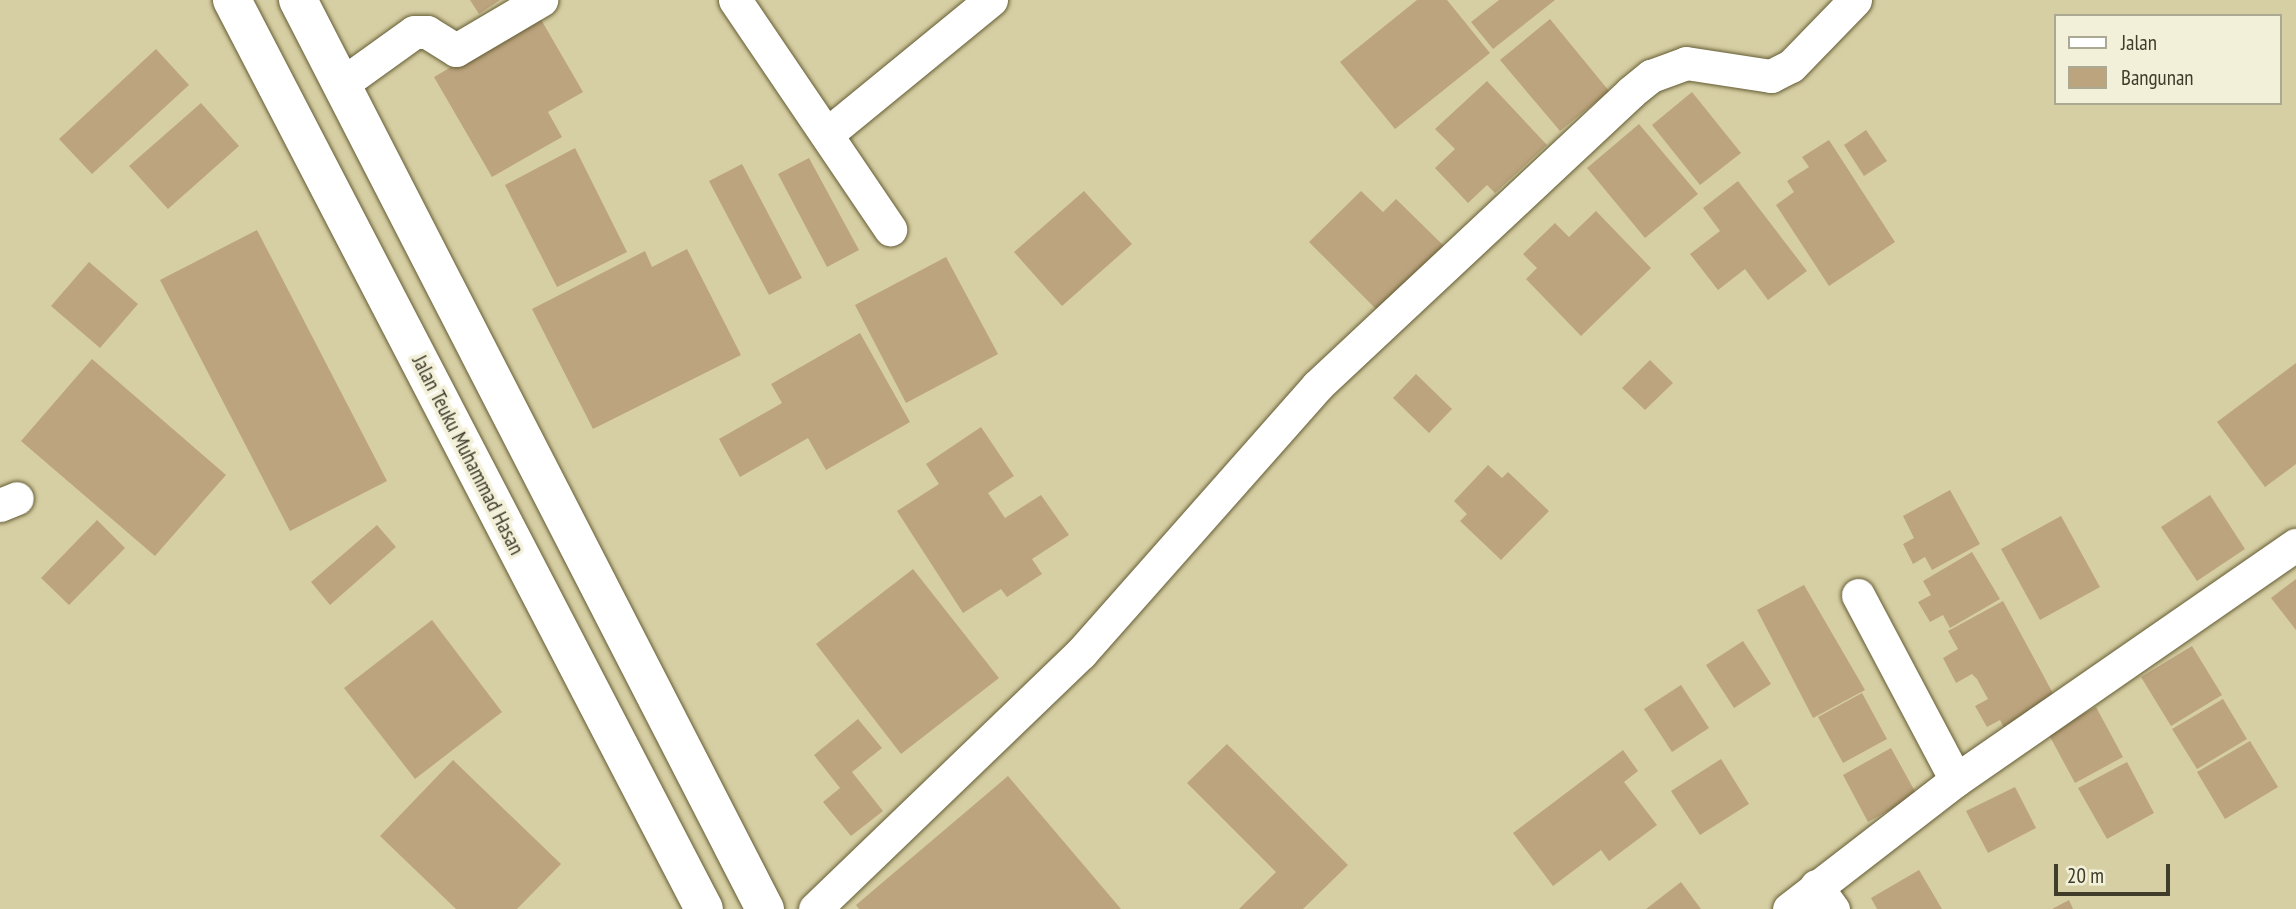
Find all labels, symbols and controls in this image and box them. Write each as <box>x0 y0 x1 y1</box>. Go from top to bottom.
legend <box>2054 14 2282 105</box>
text: Jalan <box>2121 29 2157 56</box>
text: Bangunan <box>2121 64 2194 91</box>
street label: Jalan Teuku Muhammad Hasan <box>407 351 529 559</box>
scale bar <box>2058 850 2174 894</box>
text: 20 m <box>2067 862 2104 889</box>

